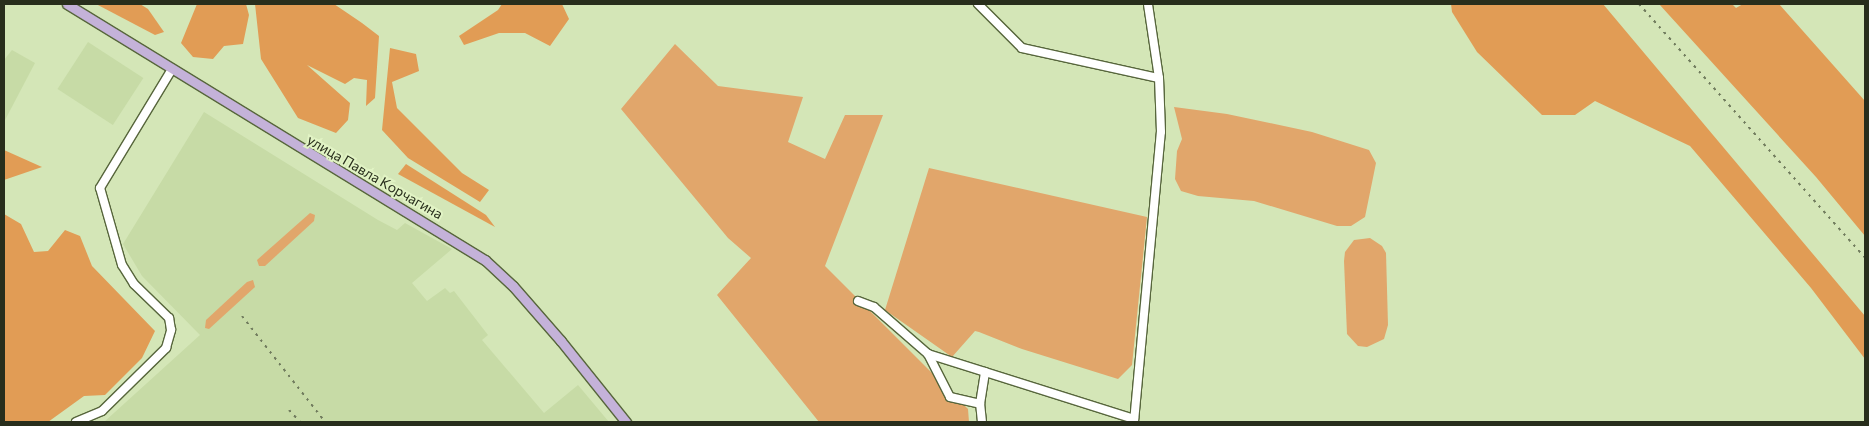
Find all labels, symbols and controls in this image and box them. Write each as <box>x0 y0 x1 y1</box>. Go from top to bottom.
street label: улица Павла Корчагина <box>304 131 446 223</box>

